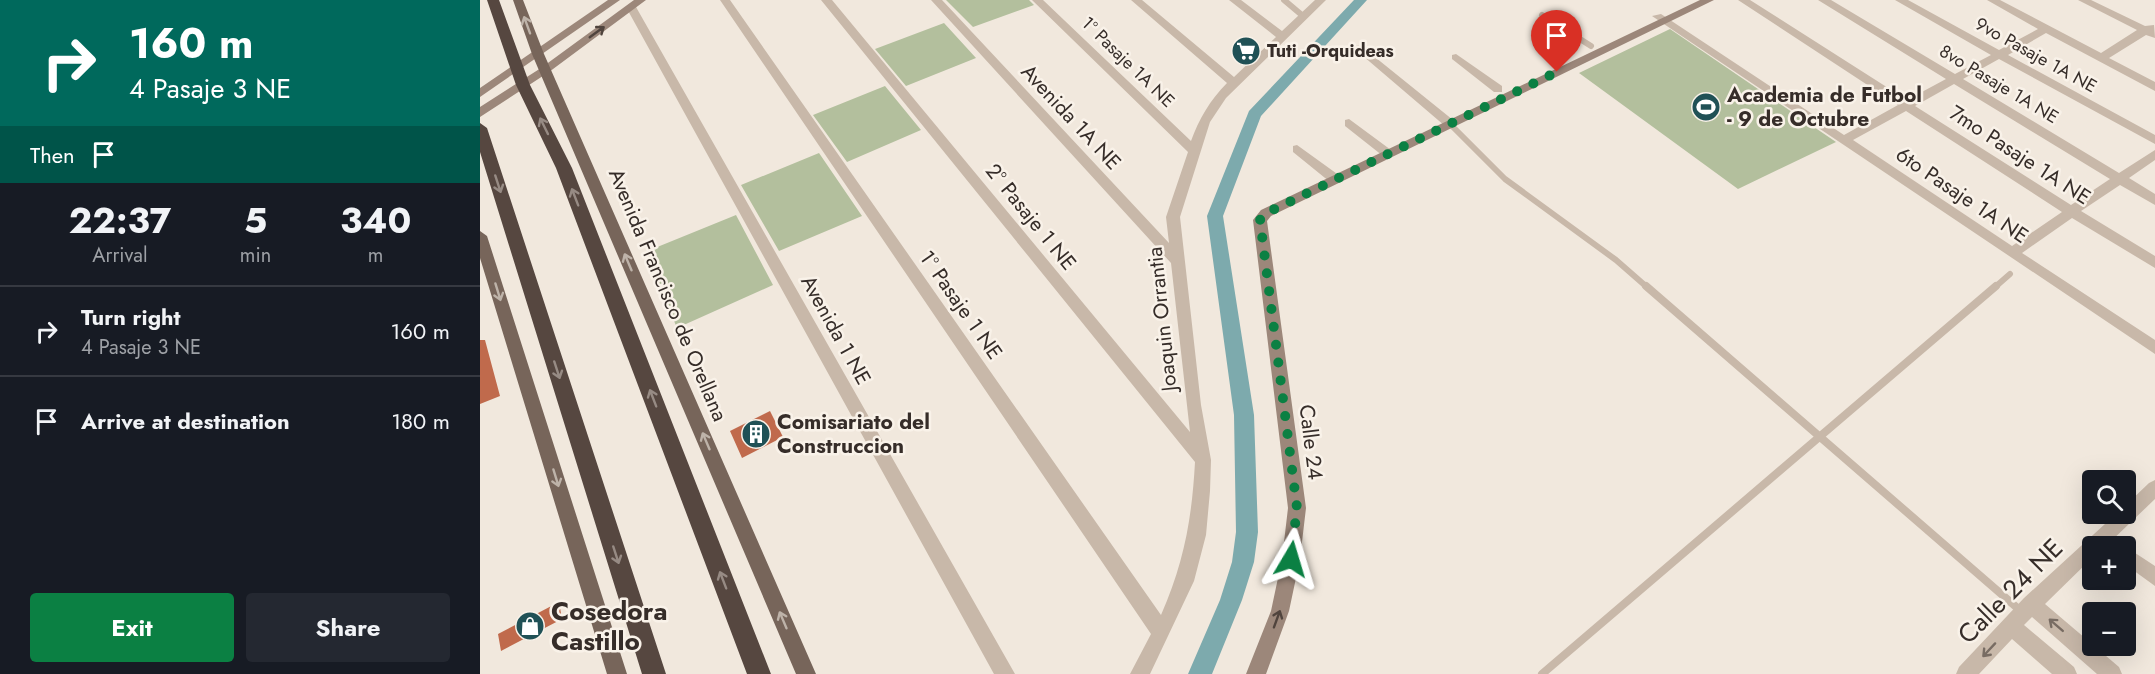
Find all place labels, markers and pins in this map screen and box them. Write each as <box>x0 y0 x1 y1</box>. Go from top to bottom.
pin <box>1531 10 1582 72</box>
supermarket icon: Tuti -Orquideas <box>1230 35 1262 67</box>
place label: Tuti -Orquideas <box>1267 38 1394 64</box>
place label: Academia de Futbol - 9 de Octubre <box>1726 80 1922 134</box>
sports icon: Academia de Futbol - 9 de Octubre <box>1690 91 1722 123</box>
place label: Comisariato del Construccion <box>777 407 930 461</box>
building icon: Comisariato del Construccion <box>740 418 772 450</box>
place label: Cosedora Castillo <box>551 592 667 660</box>
shop icon: Cosedora Castillo <box>514 610 546 642</box>

